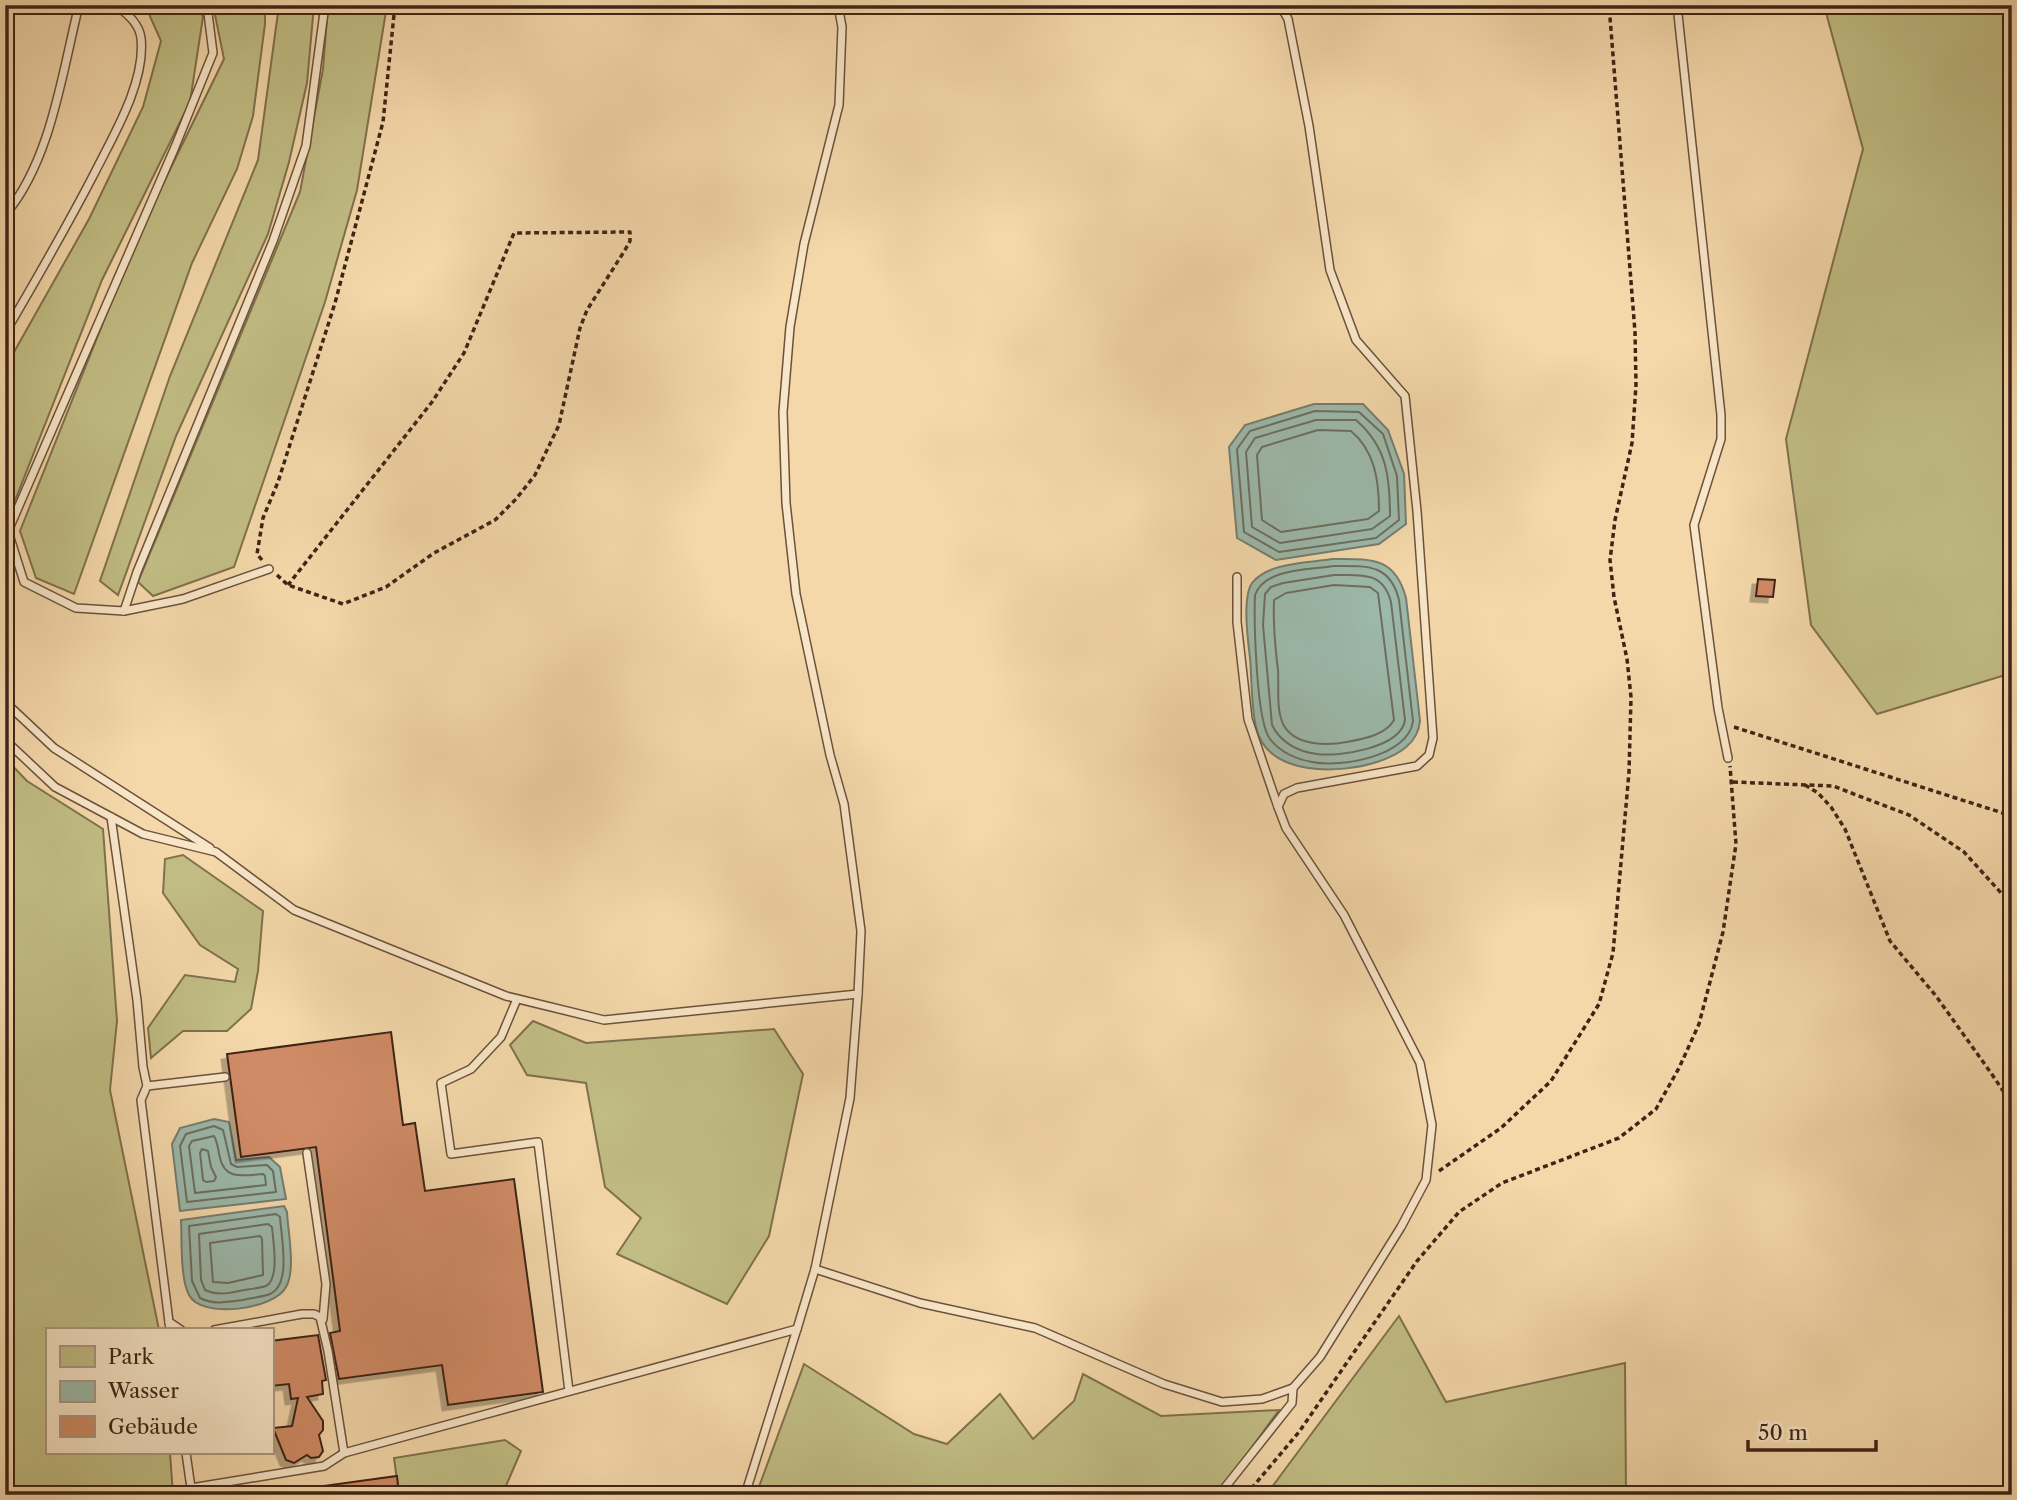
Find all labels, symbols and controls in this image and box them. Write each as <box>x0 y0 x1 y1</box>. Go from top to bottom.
legend <box>46 1328 273 1454</box>
text: Park <box>108 1344 154 1369</box>
text: Wasser <box>107 1378 179 1403</box>
scale bar <box>1748 1409 1875 1453</box>
text: Gebäude <box>108 1414 198 1439</box>
text: 50 m <box>1758 1420 1808 1445</box>

